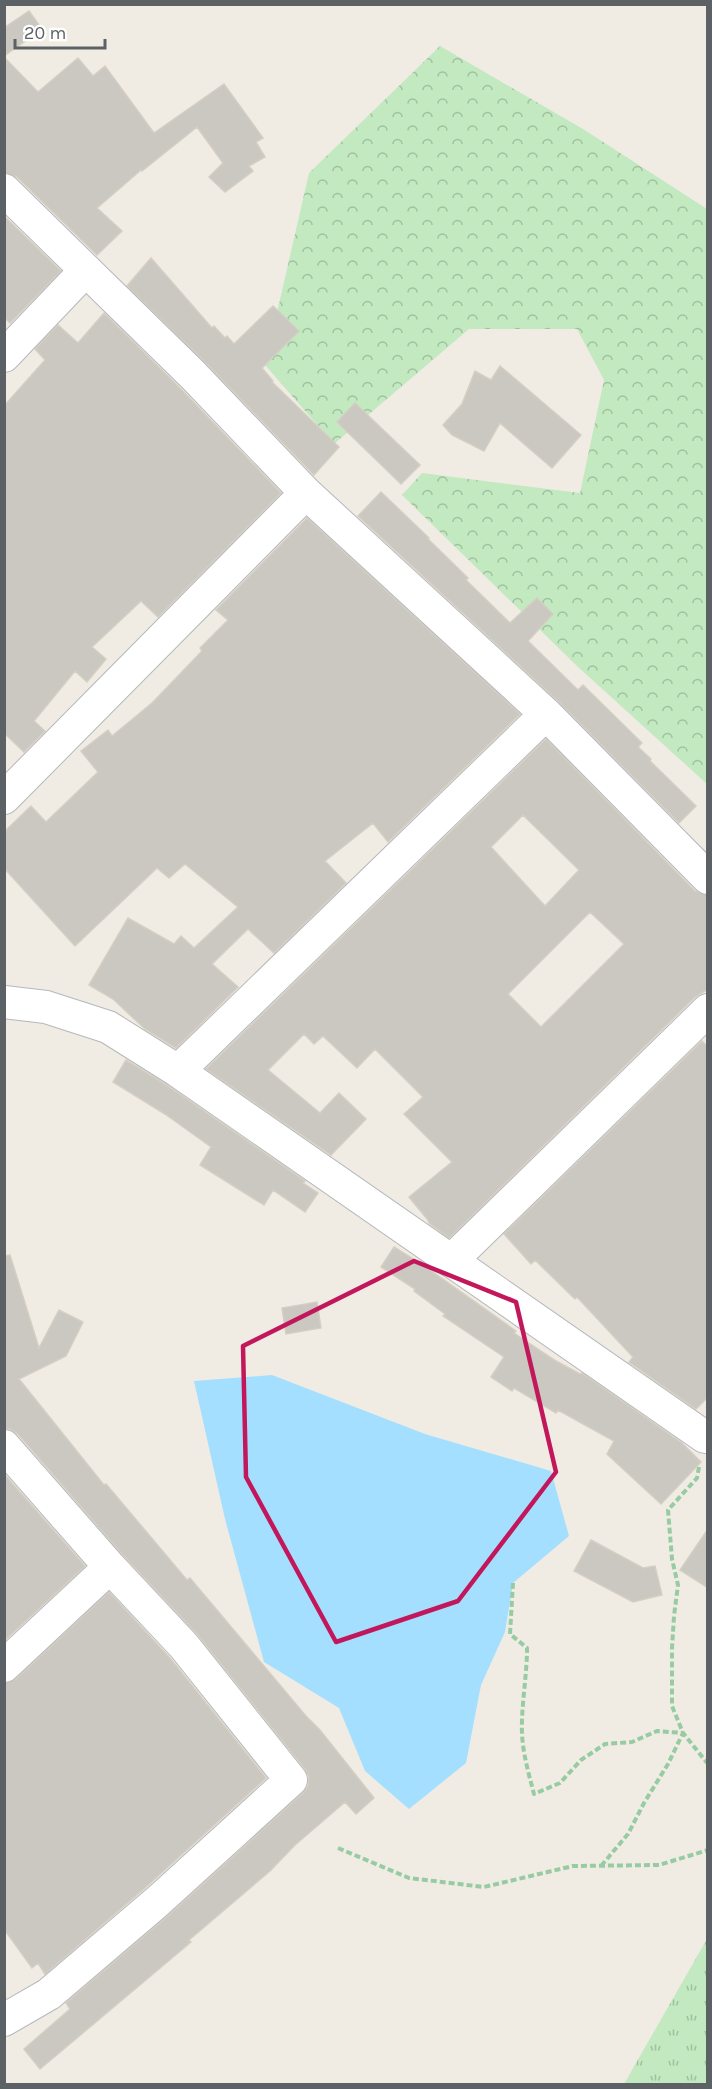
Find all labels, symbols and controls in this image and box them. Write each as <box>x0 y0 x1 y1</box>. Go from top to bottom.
scale bar <box>15 12 105 50</box>
text: 20 m <box>24 22 66 44</box>

